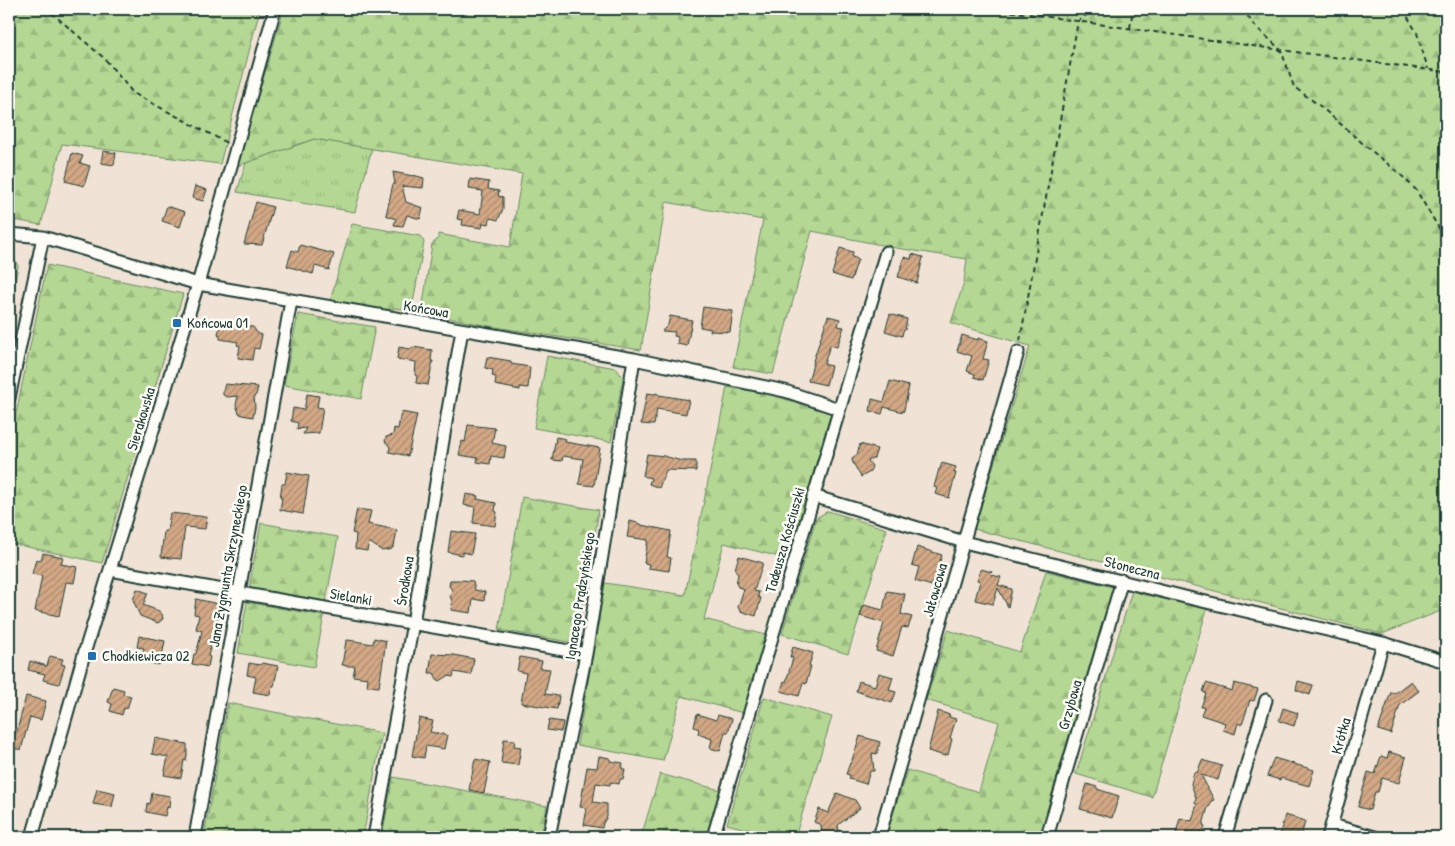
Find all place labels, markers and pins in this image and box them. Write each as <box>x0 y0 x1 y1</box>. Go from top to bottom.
place label: Końcowa 01 <box>187 312 248 333</box>
marker: Końcowa 01 <box>171 317 183 329</box>
place label: Chodkiewicza 02 <box>102 645 190 666</box>
marker: Chodkiewicza 02 <box>86 650 98 662</box>

